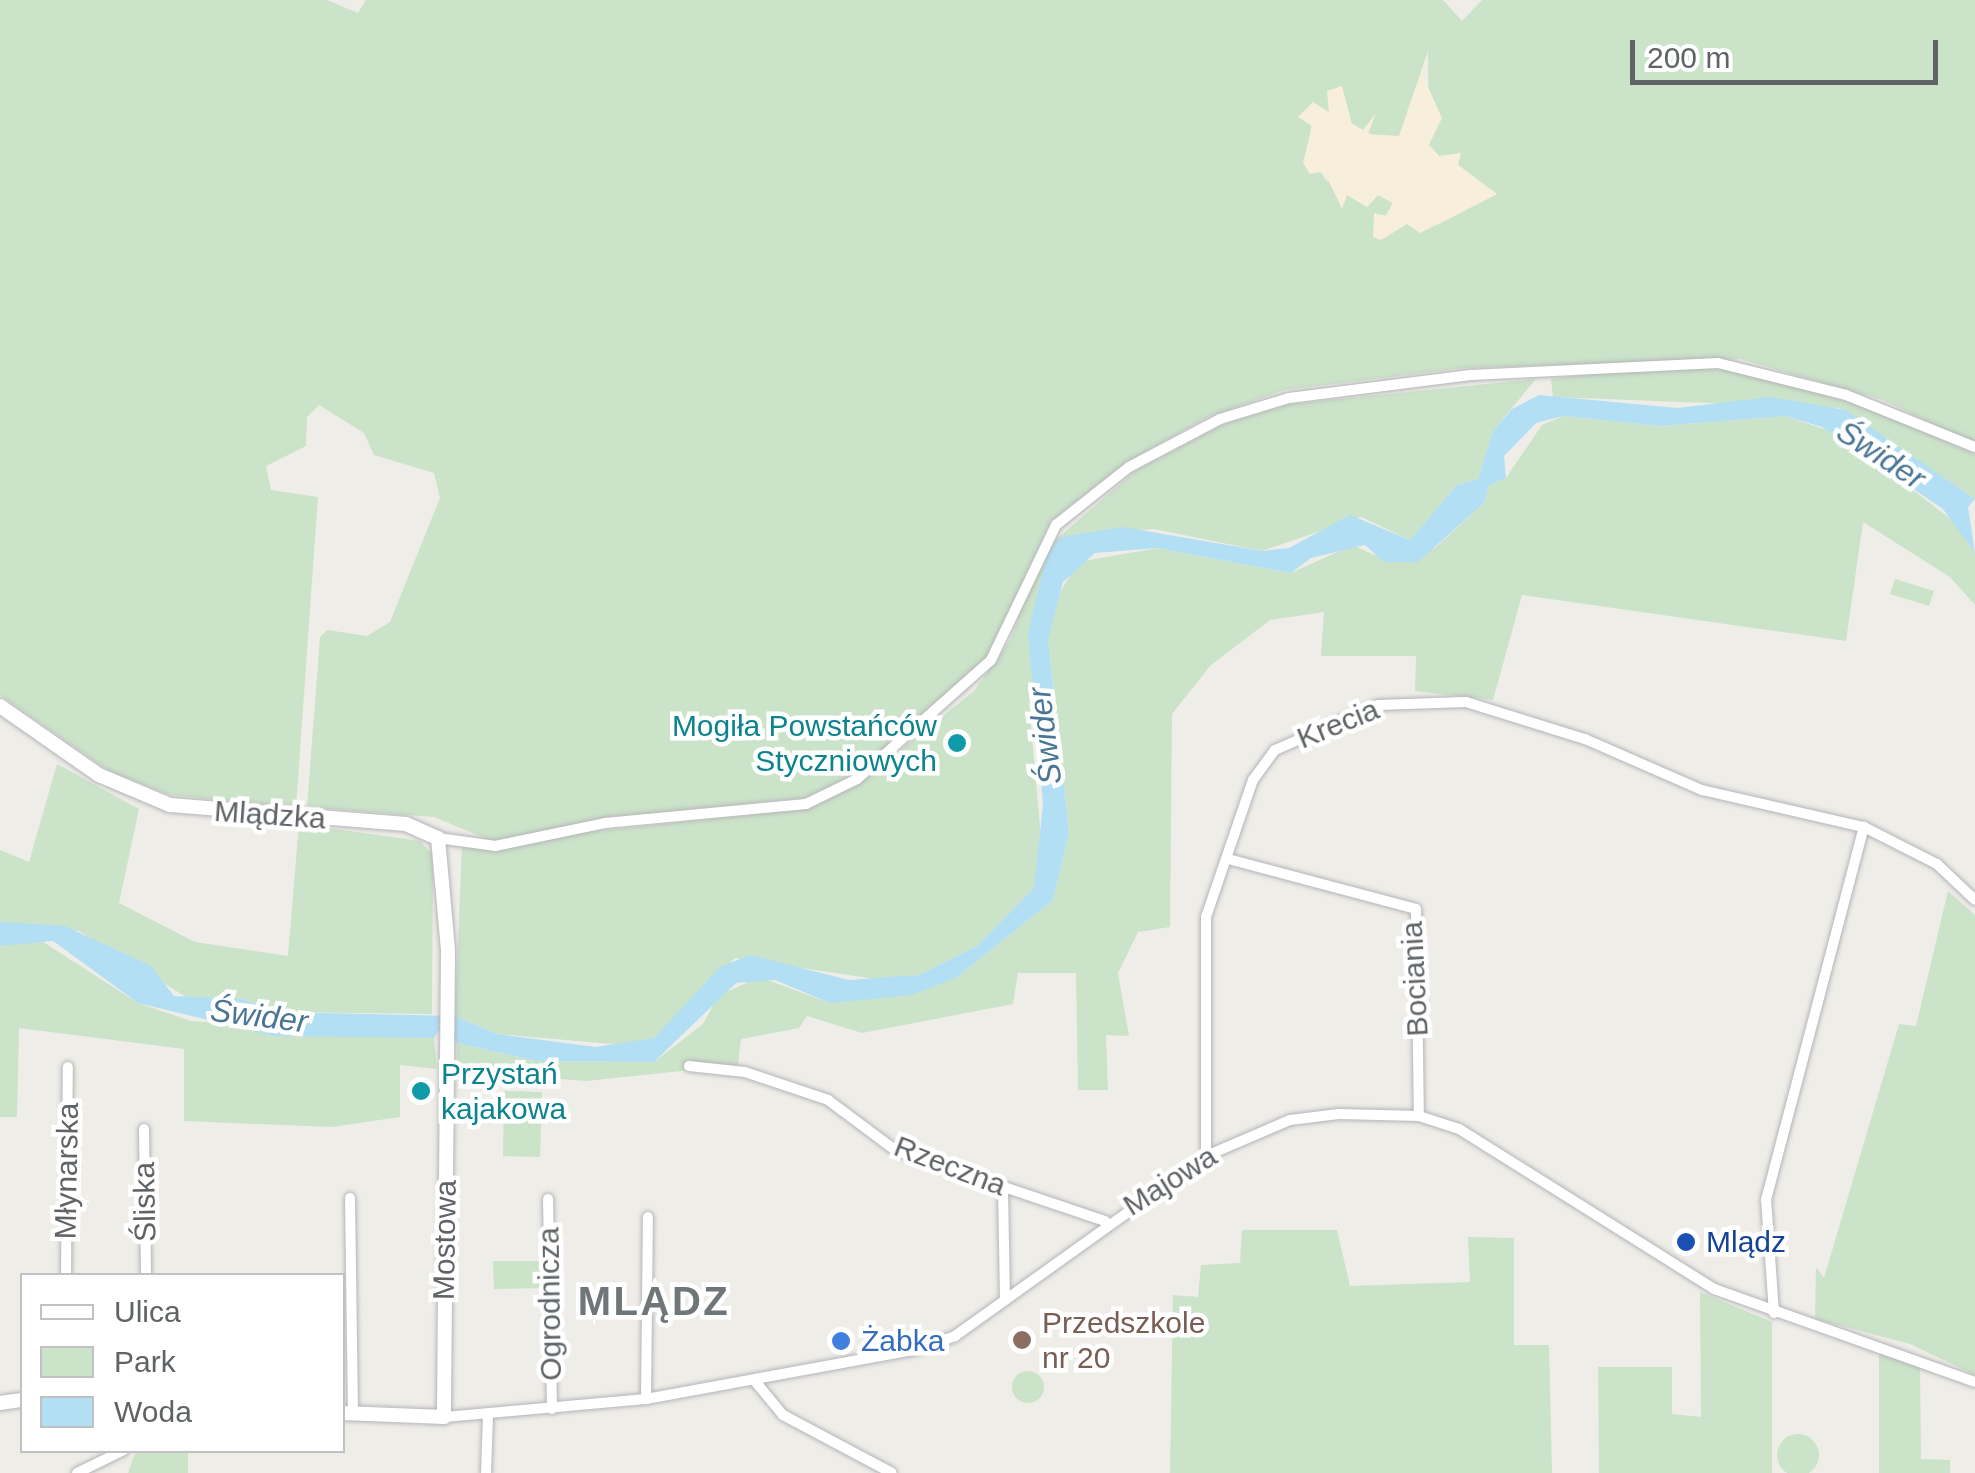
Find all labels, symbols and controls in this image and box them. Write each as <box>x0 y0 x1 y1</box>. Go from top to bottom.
scale bar <box>1635 20 1942 82</box>
text: 200 m <box>1647 41 1730 74</box>
water label: Świder <box>1830 412 1932 498</box>
water label: Świder <box>1020 685 1070 787</box>
street label: Krecia <box>1292 691 1384 757</box>
place label: Mogiła Powstańców Styczniowych <box>672 708 937 778</box>
marker: Mogiła Powstańców Styczniowych <box>946 732 968 754</box>
street label: Mlądzka <box>213 793 327 837</box>
street label: Bociania <box>1394 921 1436 1037</box>
water label: Świder <box>208 991 310 1041</box>
place label: Przystań kajakowa <box>441 1056 566 1126</box>
marker: Przystań kajakowa <box>410 1080 432 1102</box>
street label: Młynarska <box>48 1102 86 1240</box>
street label: Rzeczna <box>889 1128 1011 1204</box>
street label: Majowa <box>1117 1138 1223 1224</box>
street label: Śliska <box>126 1162 164 1242</box>
street label: Mostowa <box>426 1180 464 1300</box>
place label: Mlądz <box>1706 1224 1786 1260</box>
street label: Ogrodnicza <box>531 1227 569 1381</box>
marker: Mlądz <box>1675 1231 1697 1253</box>
legend <box>20 1273 345 1453</box>
district label: MLĄDZ <box>578 1277 730 1325</box>
text: Ulica <box>114 1295 181 1328</box>
place label: Przedszkole nr 20 <box>1042 1305 1205 1376</box>
place label: Żabka <box>861 1323 944 1359</box>
marker: Przedszkole nr 20 <box>1011 1329 1033 1351</box>
marker: Żabka <box>830 1330 852 1352</box>
text: Park <box>114 1345 176 1378</box>
text: Woda <box>114 1395 192 1428</box>

